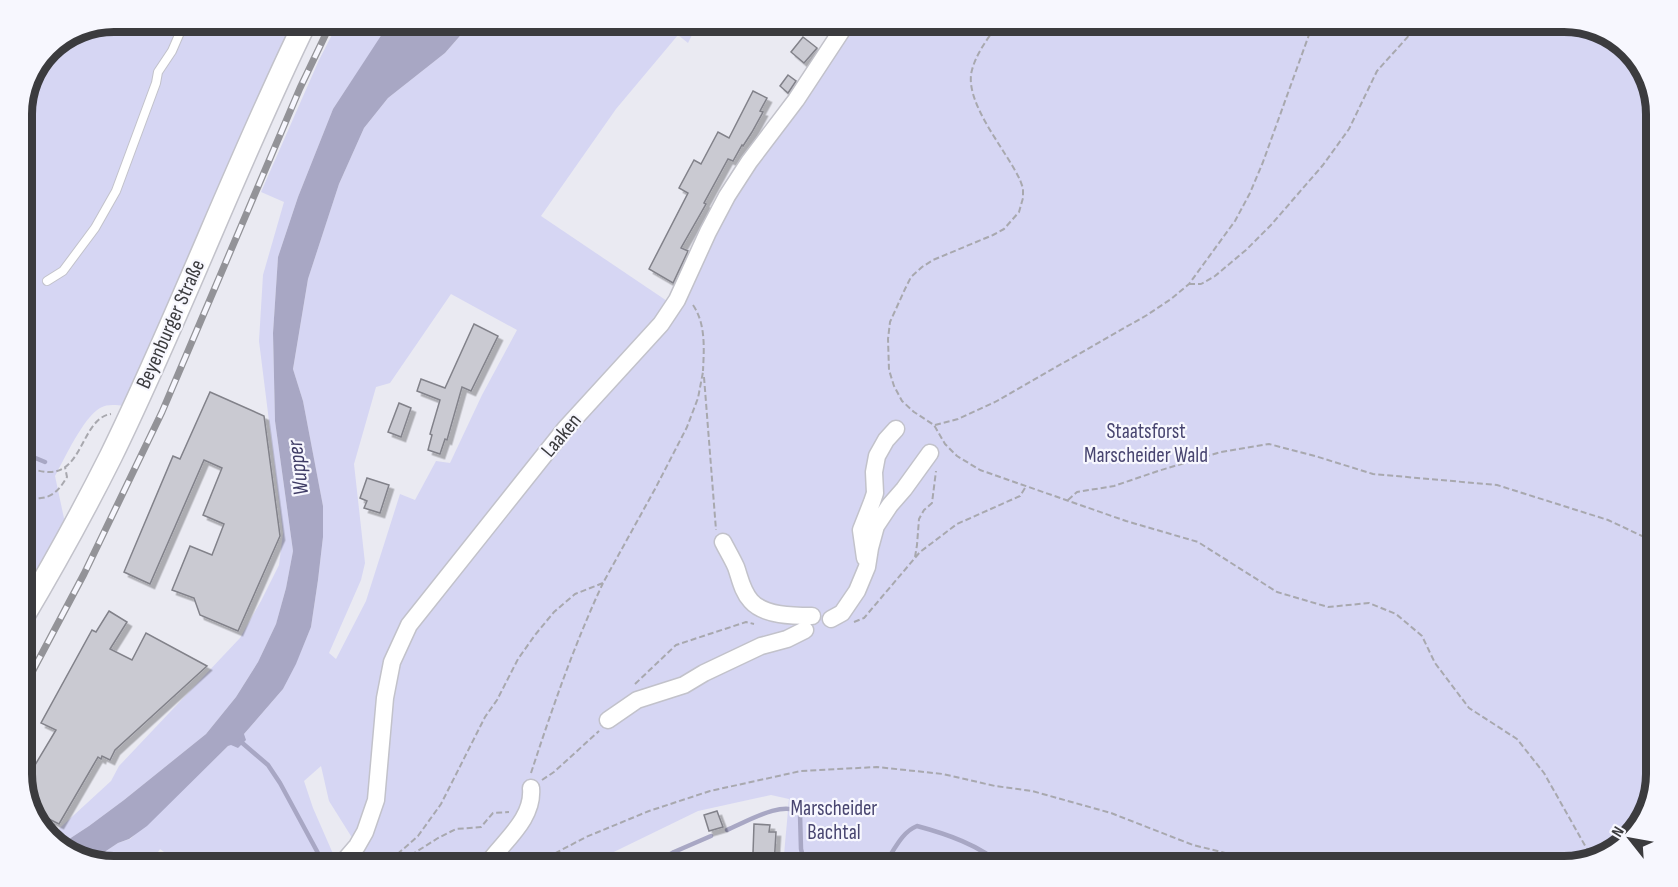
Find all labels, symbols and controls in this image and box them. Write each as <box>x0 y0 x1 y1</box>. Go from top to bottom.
street label: Beyenburger Straße <box>131 256 210 393</box>
street label: Laaken <box>536 408 587 462</box>
park label: Staatsforst Marscheider Wald <box>1084 419 1208 468</box>
water label: Wupper <box>282 438 315 497</box>
park label: Marscheider Bachtal <box>791 796 877 845</box>
north arrow <box>1600 809 1660 869</box>
text: N <box>1608 823 1629 841</box>

